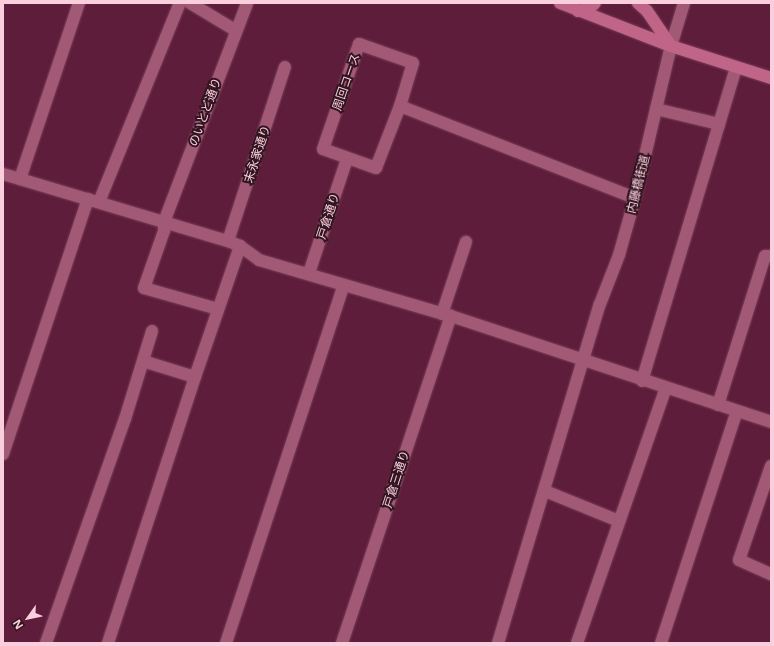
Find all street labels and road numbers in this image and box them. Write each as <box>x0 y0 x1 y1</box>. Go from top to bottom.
street label: 周回コース <box>329 51 363 113</box>
street label: のいとど通り <box>186 76 224 148</box>
street label: 末永家通り <box>241 123 273 185</box>
street label: 内藤橋街道 <box>624 153 652 215</box>
street label: 戸倉通り <box>314 191 342 241</box>
street label: 戸倉三通り <box>380 448 412 510</box>

